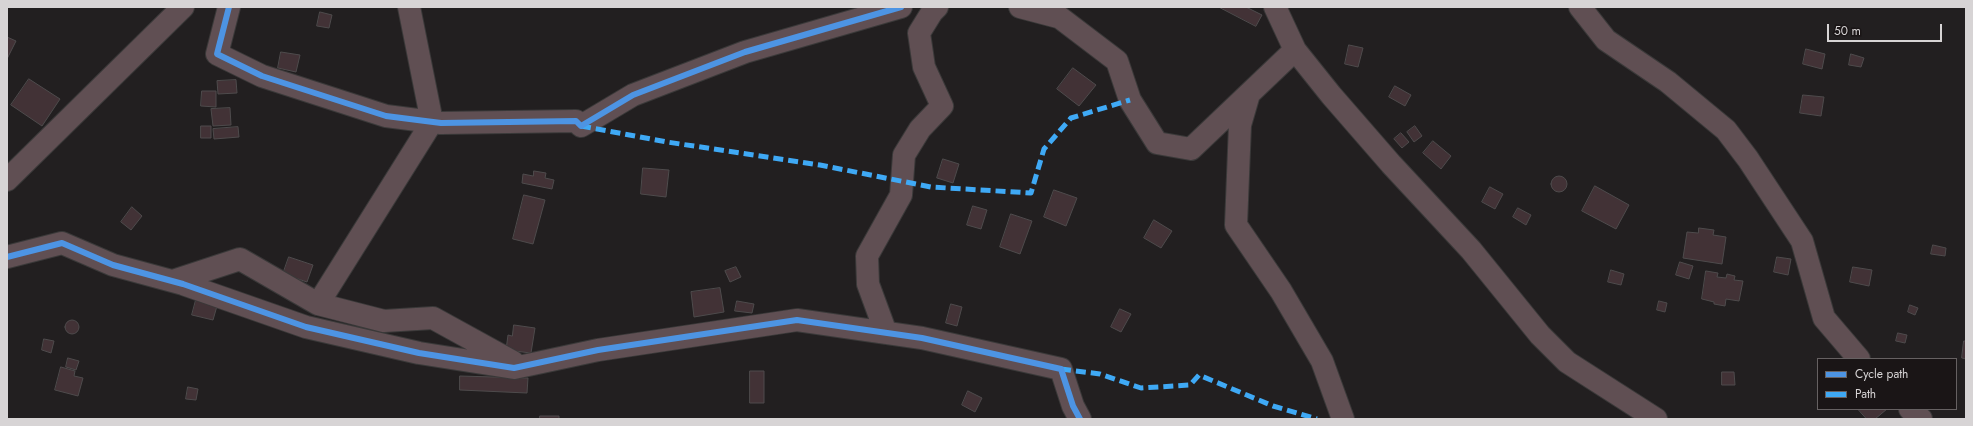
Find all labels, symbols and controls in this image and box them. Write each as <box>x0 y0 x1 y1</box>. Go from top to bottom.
scale bar <box>1829 16 1944 42</box>
text: 50 m <box>1834 22 1861 40</box>
legend <box>1817 358 1957 410</box>
text: Cycle path <box>1855 365 1908 383</box>
text: Path <box>1855 385 1876 403</box>

